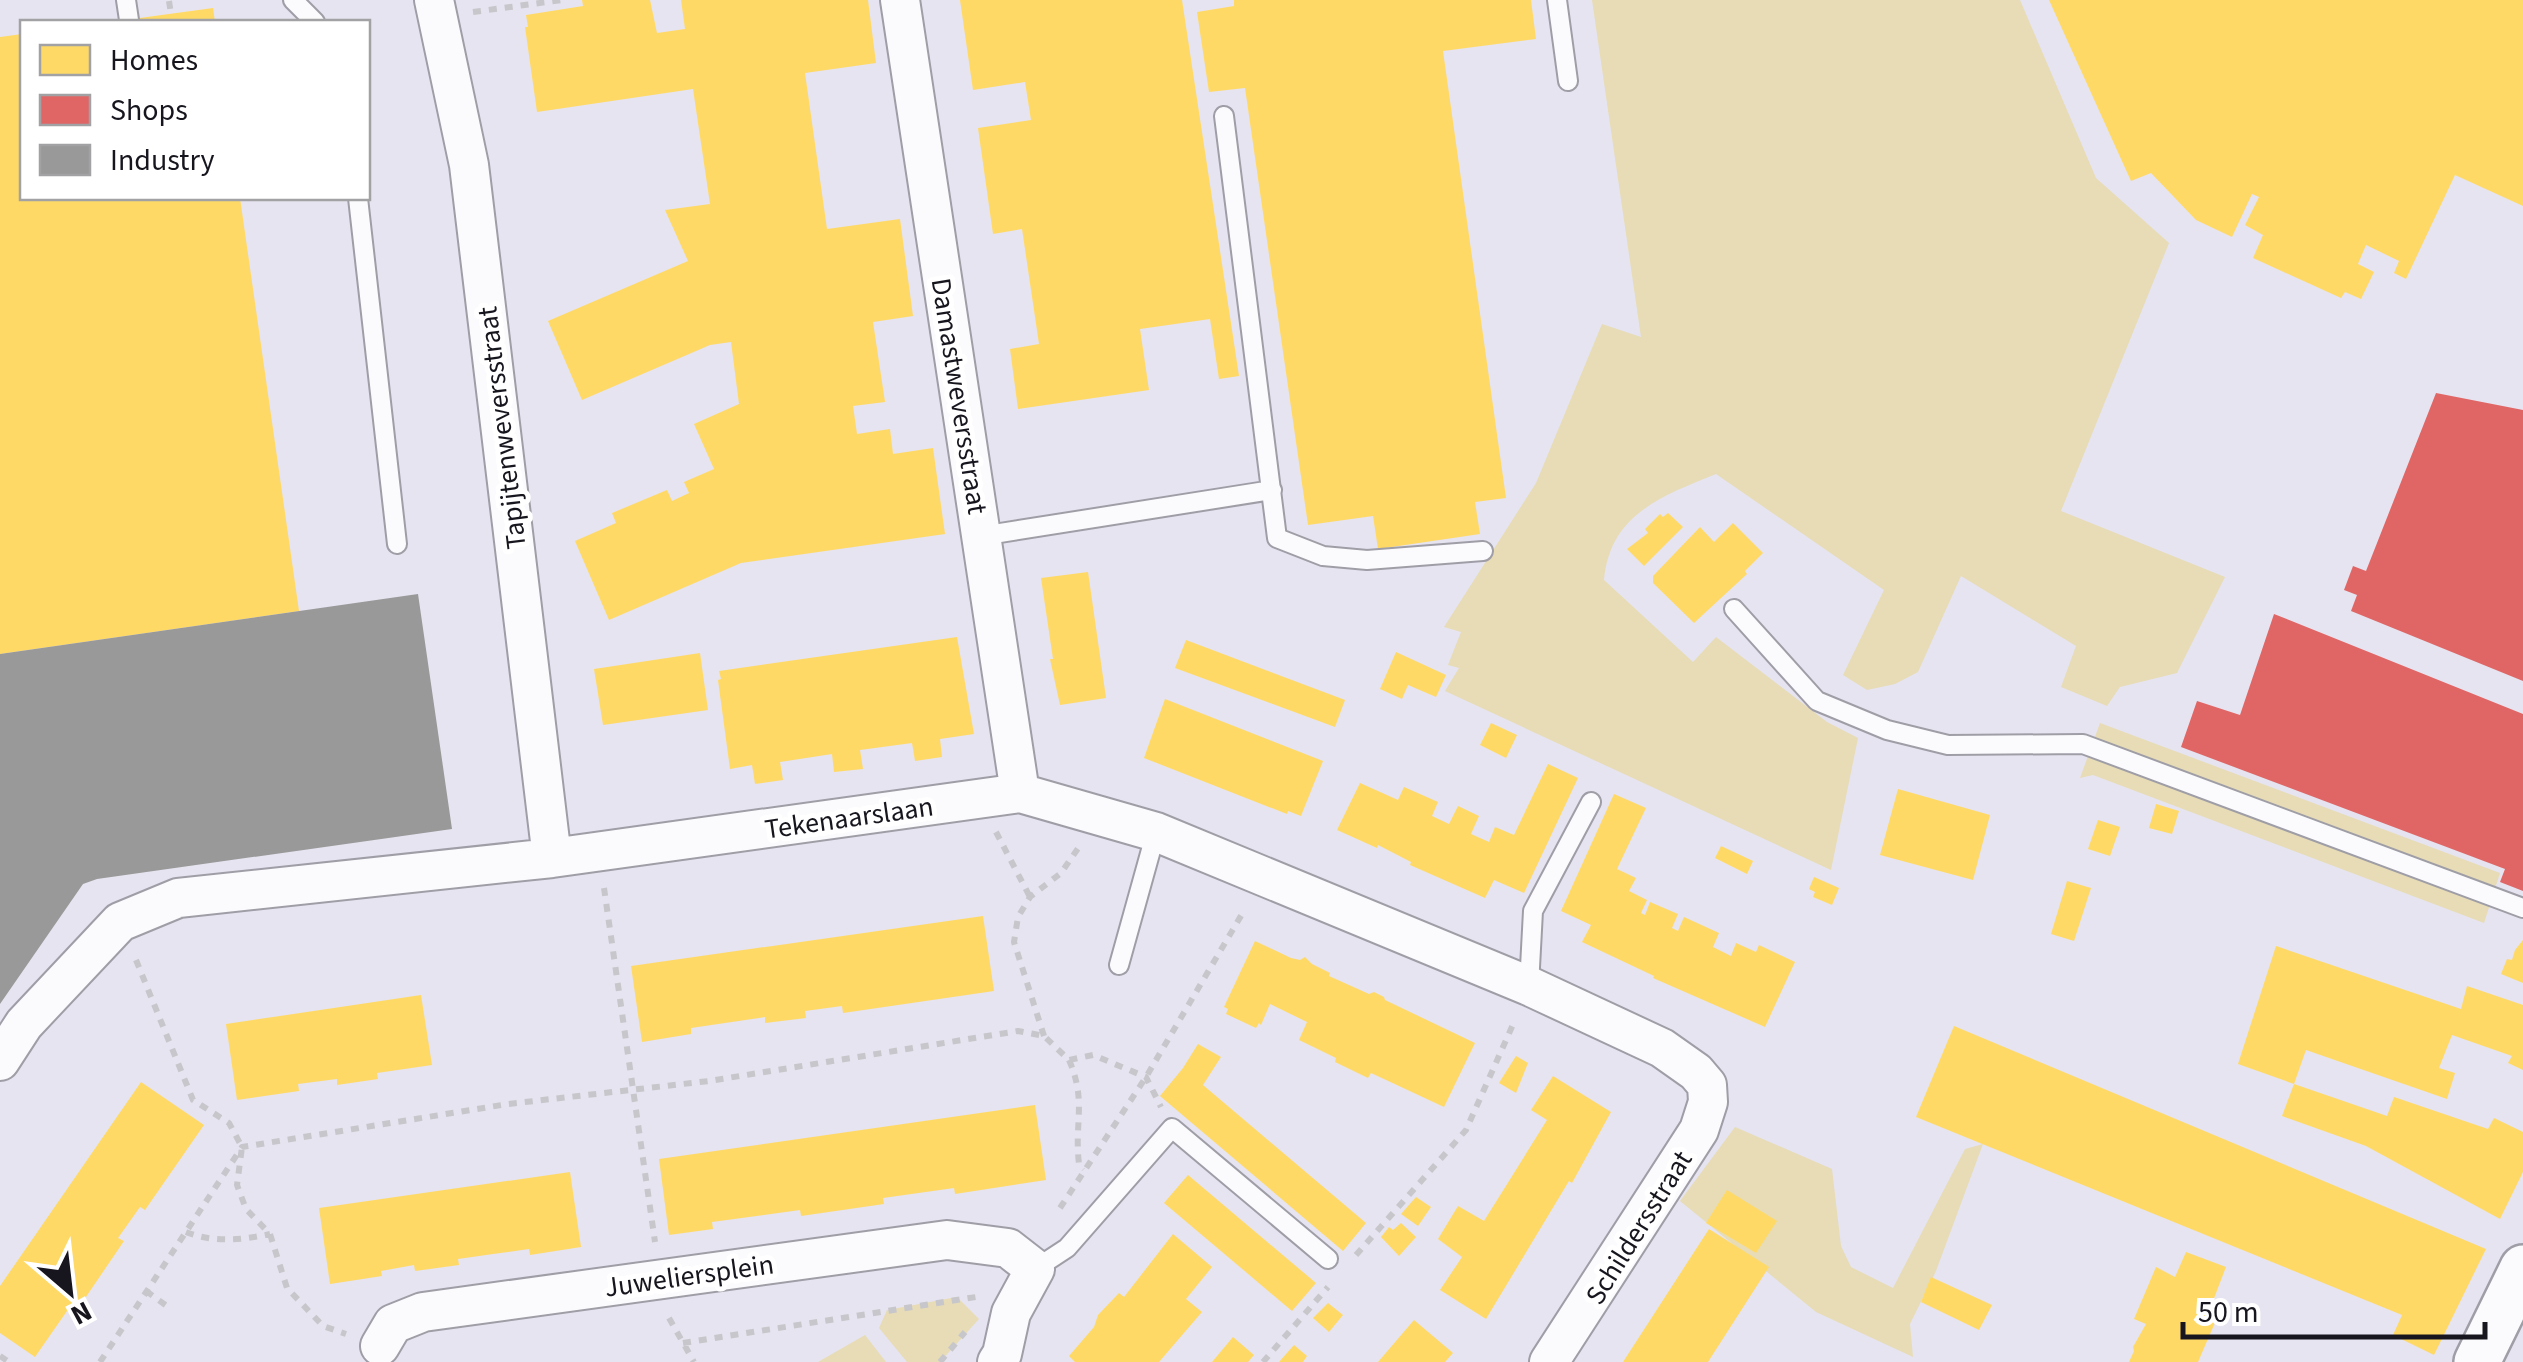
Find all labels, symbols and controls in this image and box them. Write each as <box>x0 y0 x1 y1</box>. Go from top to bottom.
legend <box>20 20 370 200</box>
text: Homes <box>110 39 198 82</box>
text: Shops <box>110 89 188 132</box>
text: Industry <box>110 139 215 182</box>
street label: Damastweversstraat <box>921 275 998 518</box>
street label: Tapijtenweversstraat <box>467 304 537 551</box>
street label: Tekenaarslaan <box>762 786 936 850</box>
street label: Schildersstraat <box>1576 1142 1702 1312</box>
north arrow <box>20 1242 120 1342</box>
street label: Juweliersplein <box>602 1244 776 1308</box>
scale bar <box>2183 1277 2486 1339</box>
text: N <box>64 1291 99 1335</box>
text: 50 m <box>2198 1291 2259 1334</box>

